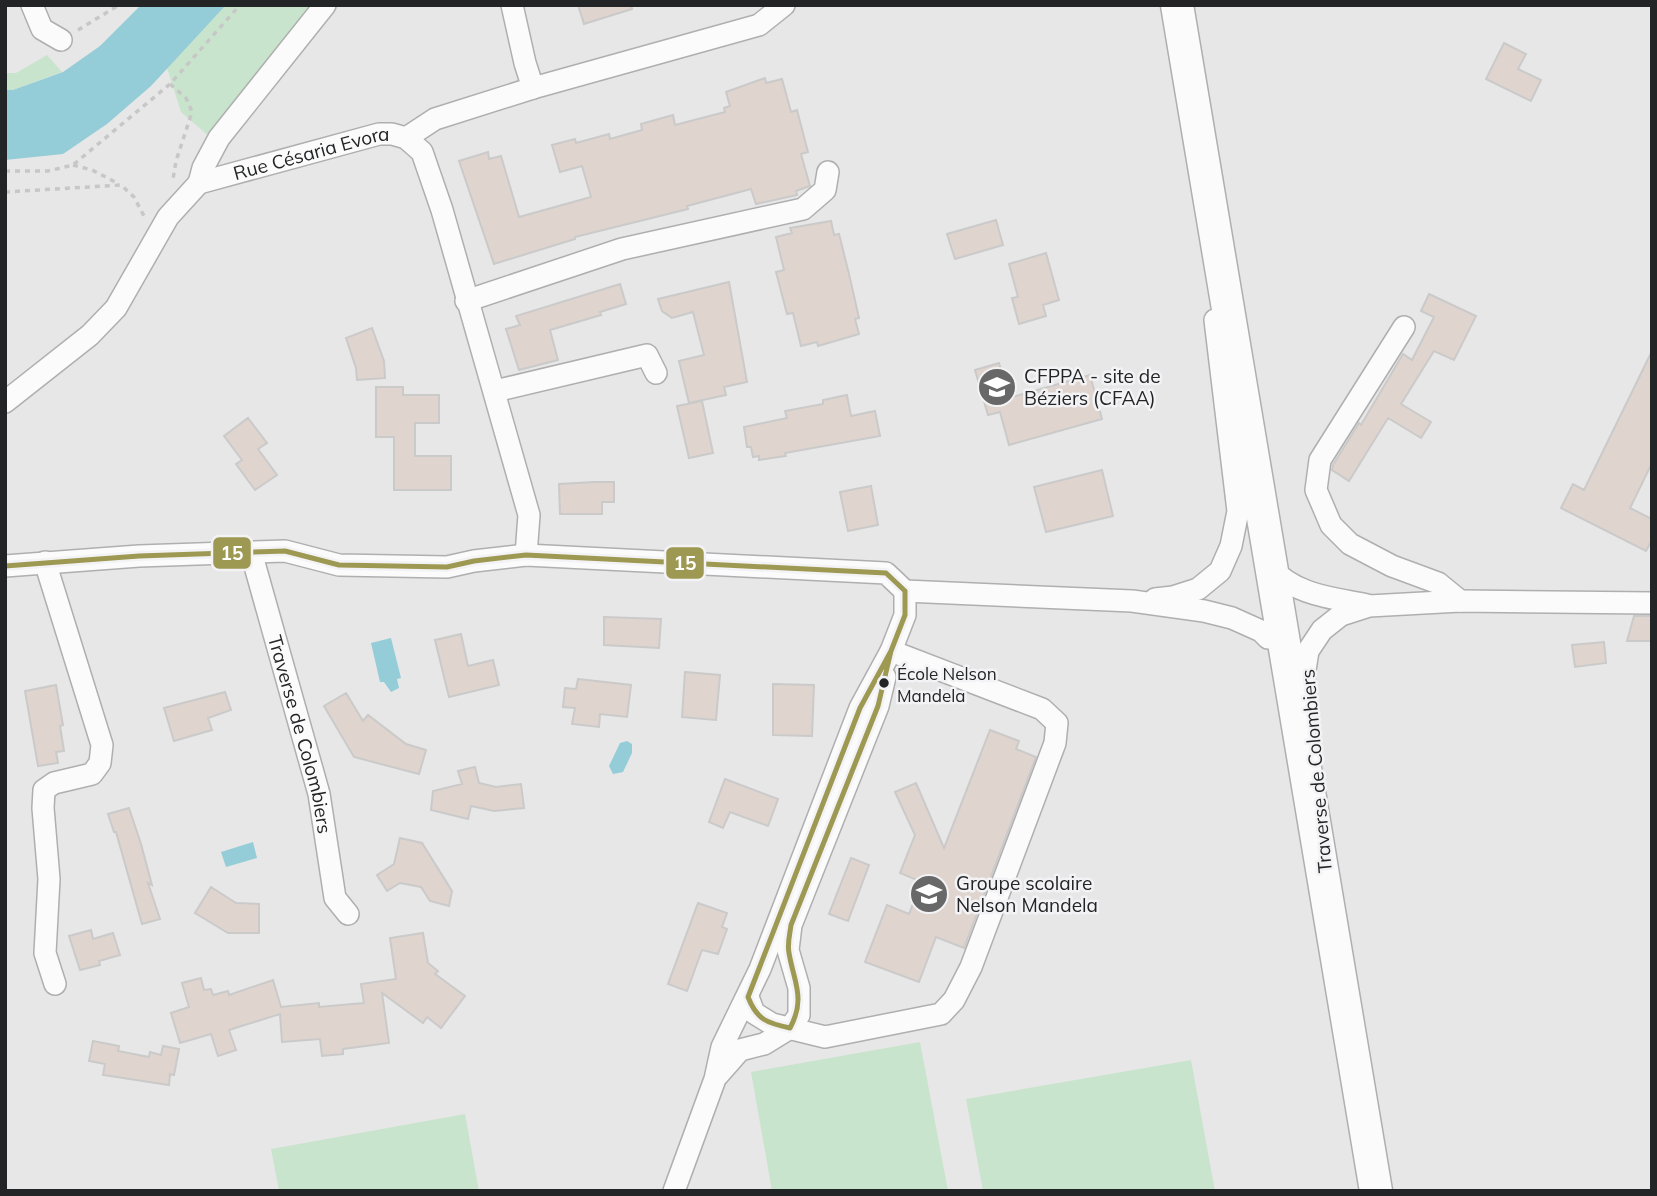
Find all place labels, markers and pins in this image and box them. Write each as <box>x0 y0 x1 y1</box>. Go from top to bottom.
place label: CFPPA - site de Béziers (CFAA) <box>1024 364 1161 410</box>
school or university icon: CFPPA - site de Béziers (CFAA) <box>976 366 1018 408</box>
place label: École Nelson Mandela <box>897 663 997 706</box>
marker: École Nelson Mandela <box>877 676 891 690</box>
place label: Groupe scolaire Nelson Mandela <box>956 871 1098 917</box>
school or university icon: Groupe scolaire Nelson Mandela <box>908 873 950 915</box>

